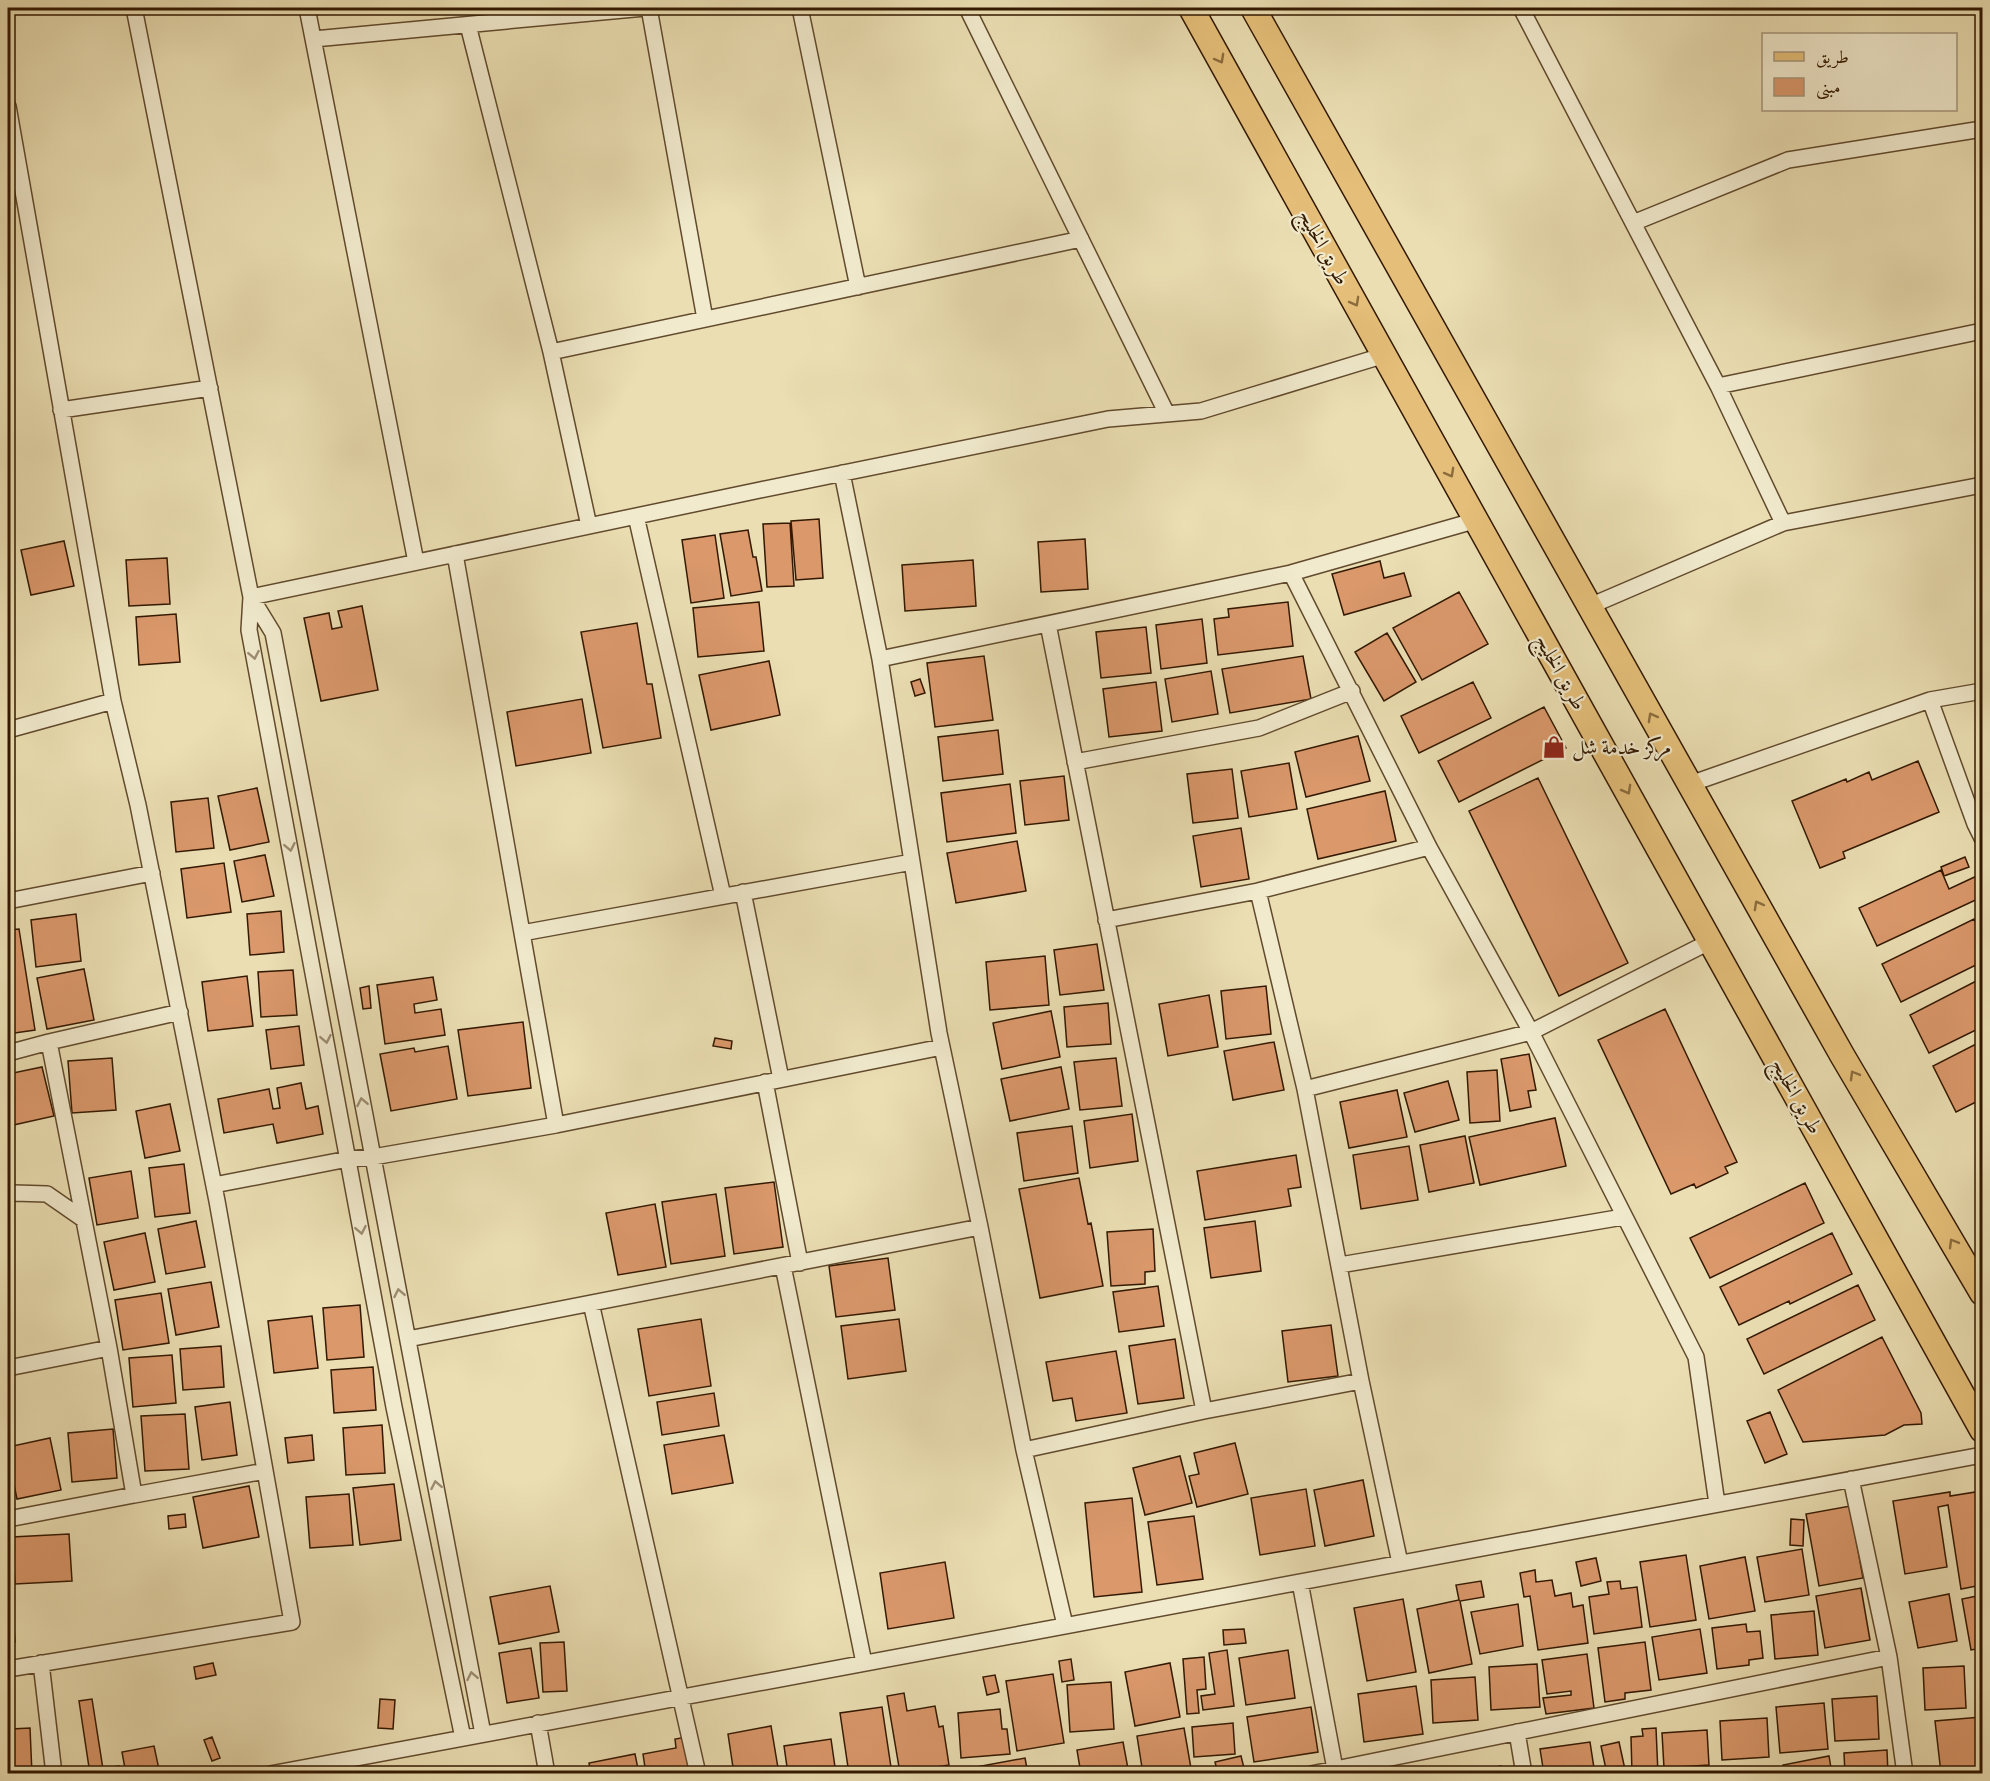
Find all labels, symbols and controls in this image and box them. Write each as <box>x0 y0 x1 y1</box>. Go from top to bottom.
legend <box>1762 33 1957 111</box>
text: طريق <box>1816 45 1849 69</box>
one-way arrow <box>1212 52 1224 63</box>
text: مبنى <box>1816 75 1841 100</box>
street label: طريق الخليج <box>1287 204 1356 293</box>
one-way arrow <box>1348 296 1359 307</box>
one-way arrow <box>1443 467 1454 477</box>
street label: طريق الخليج <box>1524 629 1593 718</box>
one-way arrow <box>247 650 260 660</box>
one-way arrow <box>1648 713 1659 723</box>
place label: مركز خدمة شل <box>1572 733 1671 762</box>
shop icon: مركز خدمة شل <box>1541 734 1567 760</box>
one-way arrow <box>1620 784 1631 794</box>
one-way arrow <box>283 842 296 852</box>
one-way arrow <box>1754 901 1765 911</box>
one-way arrow <box>319 1034 331 1043</box>
street label: طريق الخليج <box>1760 1053 1829 1142</box>
one-way arrow <box>1850 1071 1862 1081</box>
one-way arrow <box>357 1097 369 1106</box>
one-way arrow <box>354 1225 367 1235</box>
one-way arrow <box>1949 1239 1960 1249</box>
one-way arrow <box>393 1289 406 1299</box>
one-way arrow <box>430 1480 443 1490</box>
one-way arrow <box>466 1672 479 1682</box>

